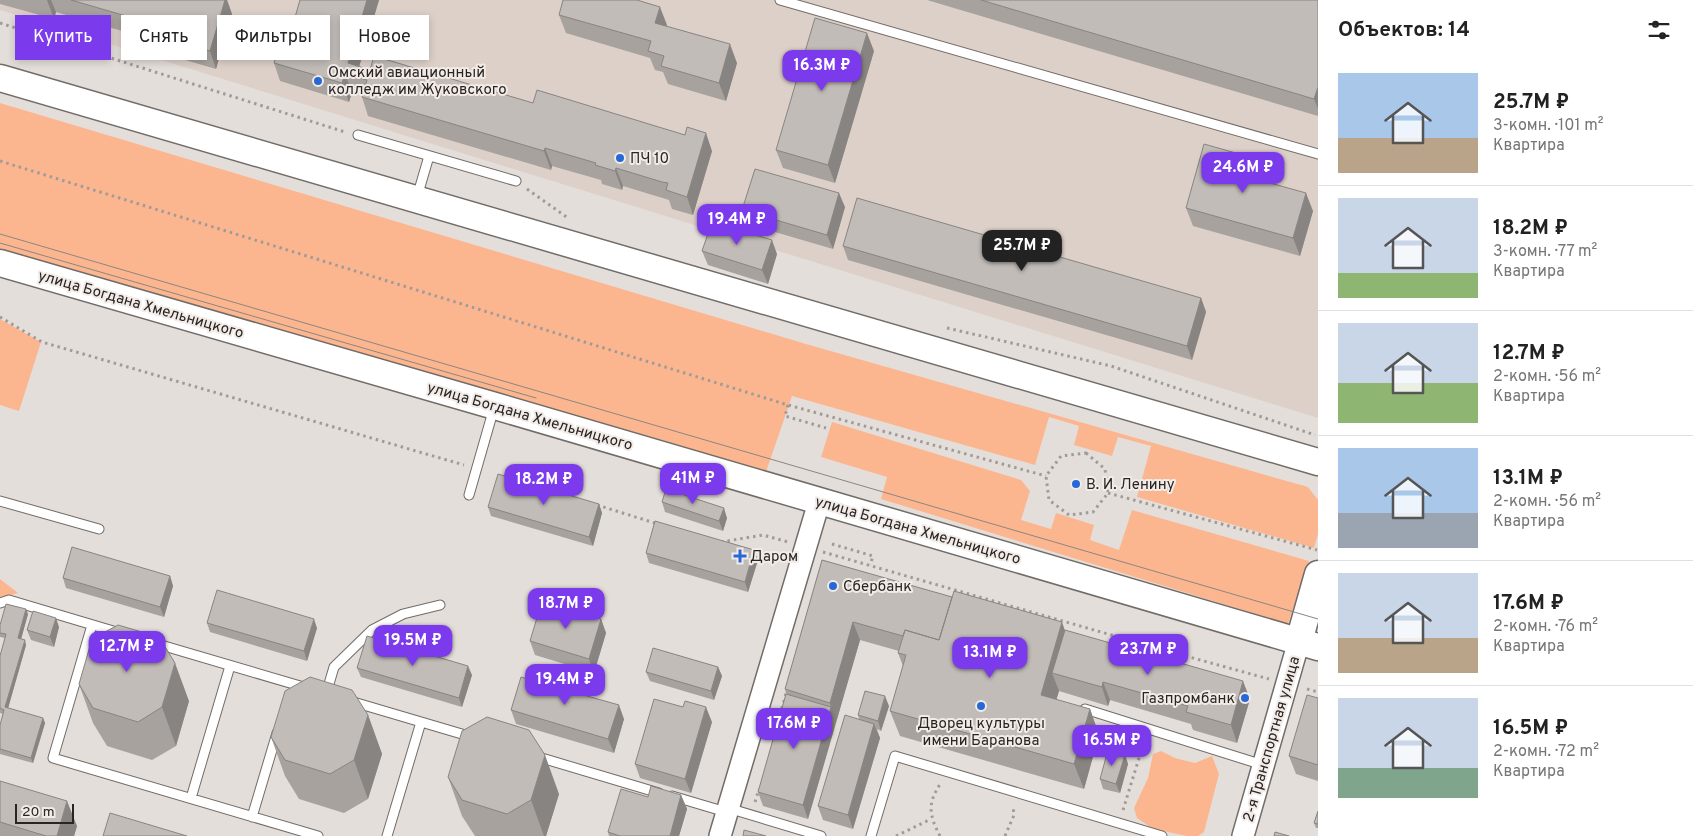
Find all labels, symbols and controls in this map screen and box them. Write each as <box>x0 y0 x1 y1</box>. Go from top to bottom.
chip: Купить <box>15 15 111 60</box>
chip: Снять <box>121 15 207 60</box>
chip: Фильтры <box>217 15 330 60</box>
chip: Новое <box>340 15 429 60</box>
icon: filters <box>1645 16 1673 44</box>
text: Объектов: 14 <box>1338 17 1470 44</box>
pin: 16.3M ₽ <box>776 49 868 92</box>
text: 16.3M ₽ <box>793 56 851 76</box>
place label: Омский авиационный колледж им Жуковского <box>328 64 507 100</box>
marker: Омский авиационный колледж им Жуковского <box>312 75 324 87</box>
text: 25.7M ₽ <box>1493 89 1569 116</box>
icon: home <box>1378 93 1438 153</box>
text: 3-комн. · 101 m² <box>1493 116 1604 136</box>
text: Квартира <box>1493 136 1565 156</box>
place label: ПЧ 10 <box>630 150 669 169</box>
marker: ПЧ 10 <box>614 152 626 164</box>
pin: 24.6M ₽ <box>1197 152 1289 194</box>
text: 24.6M ₽ <box>1212 158 1274 178</box>
pin: 19.4M ₽ <box>691 204 783 246</box>
text: 19.4M ₽ <box>708 210 766 230</box>
text: 18.2M ₽ <box>1493 215 1568 242</box>
icon: home <box>1378 218 1438 278</box>
pin: 25.7M ₽ <box>976 230 1068 272</box>
text: 25.7M ₽ <box>993 236 1051 256</box>
text: 3-комн. · 77 m² <box>1493 242 1597 262</box>
text: Квартира <box>1493 262 1565 282</box>
street label: улица Богдана Хмельницкого <box>36 267 246 344</box>
text: 12.7M ₽ <box>1493 340 1565 367</box>
icon: home <box>1378 343 1438 403</box>
text: 2-комн. · 56 m² <box>1493 367 1601 387</box>
street label: улица Богдана Хмельницкого <box>425 379 635 456</box>
text: Квартира <box>1493 387 1565 407</box>
pin: 41M ₽ <box>658 462 728 505</box>
pin: 18.2M ₽ <box>498 464 590 506</box>
text: 13.1M ₽ <box>1493 465 1563 492</box>
icon: home <box>1378 468 1438 528</box>
text: 41M ₽ <box>671 469 715 489</box>
text: 18.2M ₽ <box>515 470 573 490</box>
place label: В. И. Ленину <box>1086 476 1175 495</box>
marker: В. И. Ленину <box>1070 478 1082 490</box>
text: 2-комн. · 56 m² <box>1493 492 1601 512</box>
street label: улица Богдана Хмельницкого <box>813 493 1023 570</box>
text: Квартира <box>1493 512 1565 532</box>
place label: Даром <box>750 548 798 567</box>
marker: Даром <box>734 550 746 562</box>
place label: Сбербанк <box>843 578 912 597</box>
marker: Сбербанк <box>827 580 839 592</box>
pin: 18.7M ₽ <box>520 588 612 630</box>
text: 17.6M ₽ <box>1493 590 1564 617</box>
icon: home <box>1378 593 1438 653</box>
text: 18.7M ₽ <box>539 594 593 614</box>
text: 2-комн. · 76 m² <box>1493 617 1598 637</box>
pin: 19.5M ₽ <box>367 624 459 667</box>
pin: 12.7M ₽ <box>81 630 173 673</box>
text: 19.5M ₽ <box>384 631 442 651</box>
pin: 23.7M ₽ <box>1102 634 1194 676</box>
pin: 13.1M ₽ <box>944 636 1036 679</box>
text: 12.7M ₽ <box>100 637 154 657</box>
text: Квартира <box>1493 637 1565 657</box>
text: 23.7M ₽ <box>1119 640 1177 660</box>
text: 13.1M ₽ <box>963 643 1017 663</box>
street label: 2-я Транспортная улица <box>1240 654 1305 824</box>
pin: 19.4M ₽ <box>519 664 611 706</box>
text: 19.4M ₽ <box>536 670 594 690</box>
place label: Газпромбанк <box>1141 690 1235 709</box>
marker: Газпромбанк <box>1239 692 1251 704</box>
marker: Дворец культуры имени Баранова <box>975 700 987 712</box>
pin: 17.6M ₽ <box>748 708 840 750</box>
text: 17.6M ₽ <box>767 714 821 734</box>
place label: Дворец культуры имени Баранова <box>917 715 1045 751</box>
text: 16.5M ₽ <box>1493 715 1568 742</box>
icon: home <box>1378 718 1438 778</box>
pin: 16.5M ₽ <box>1066 724 1158 767</box>
text: 16.5M ₽ <box>1083 731 1141 751</box>
text: 2-комн. · 72 m² <box>1493 742 1599 762</box>
text: Квартира <box>1493 762 1565 782</box>
scale bar <box>15 801 74 824</box>
text: 20 m <box>22 804 55 821</box>

